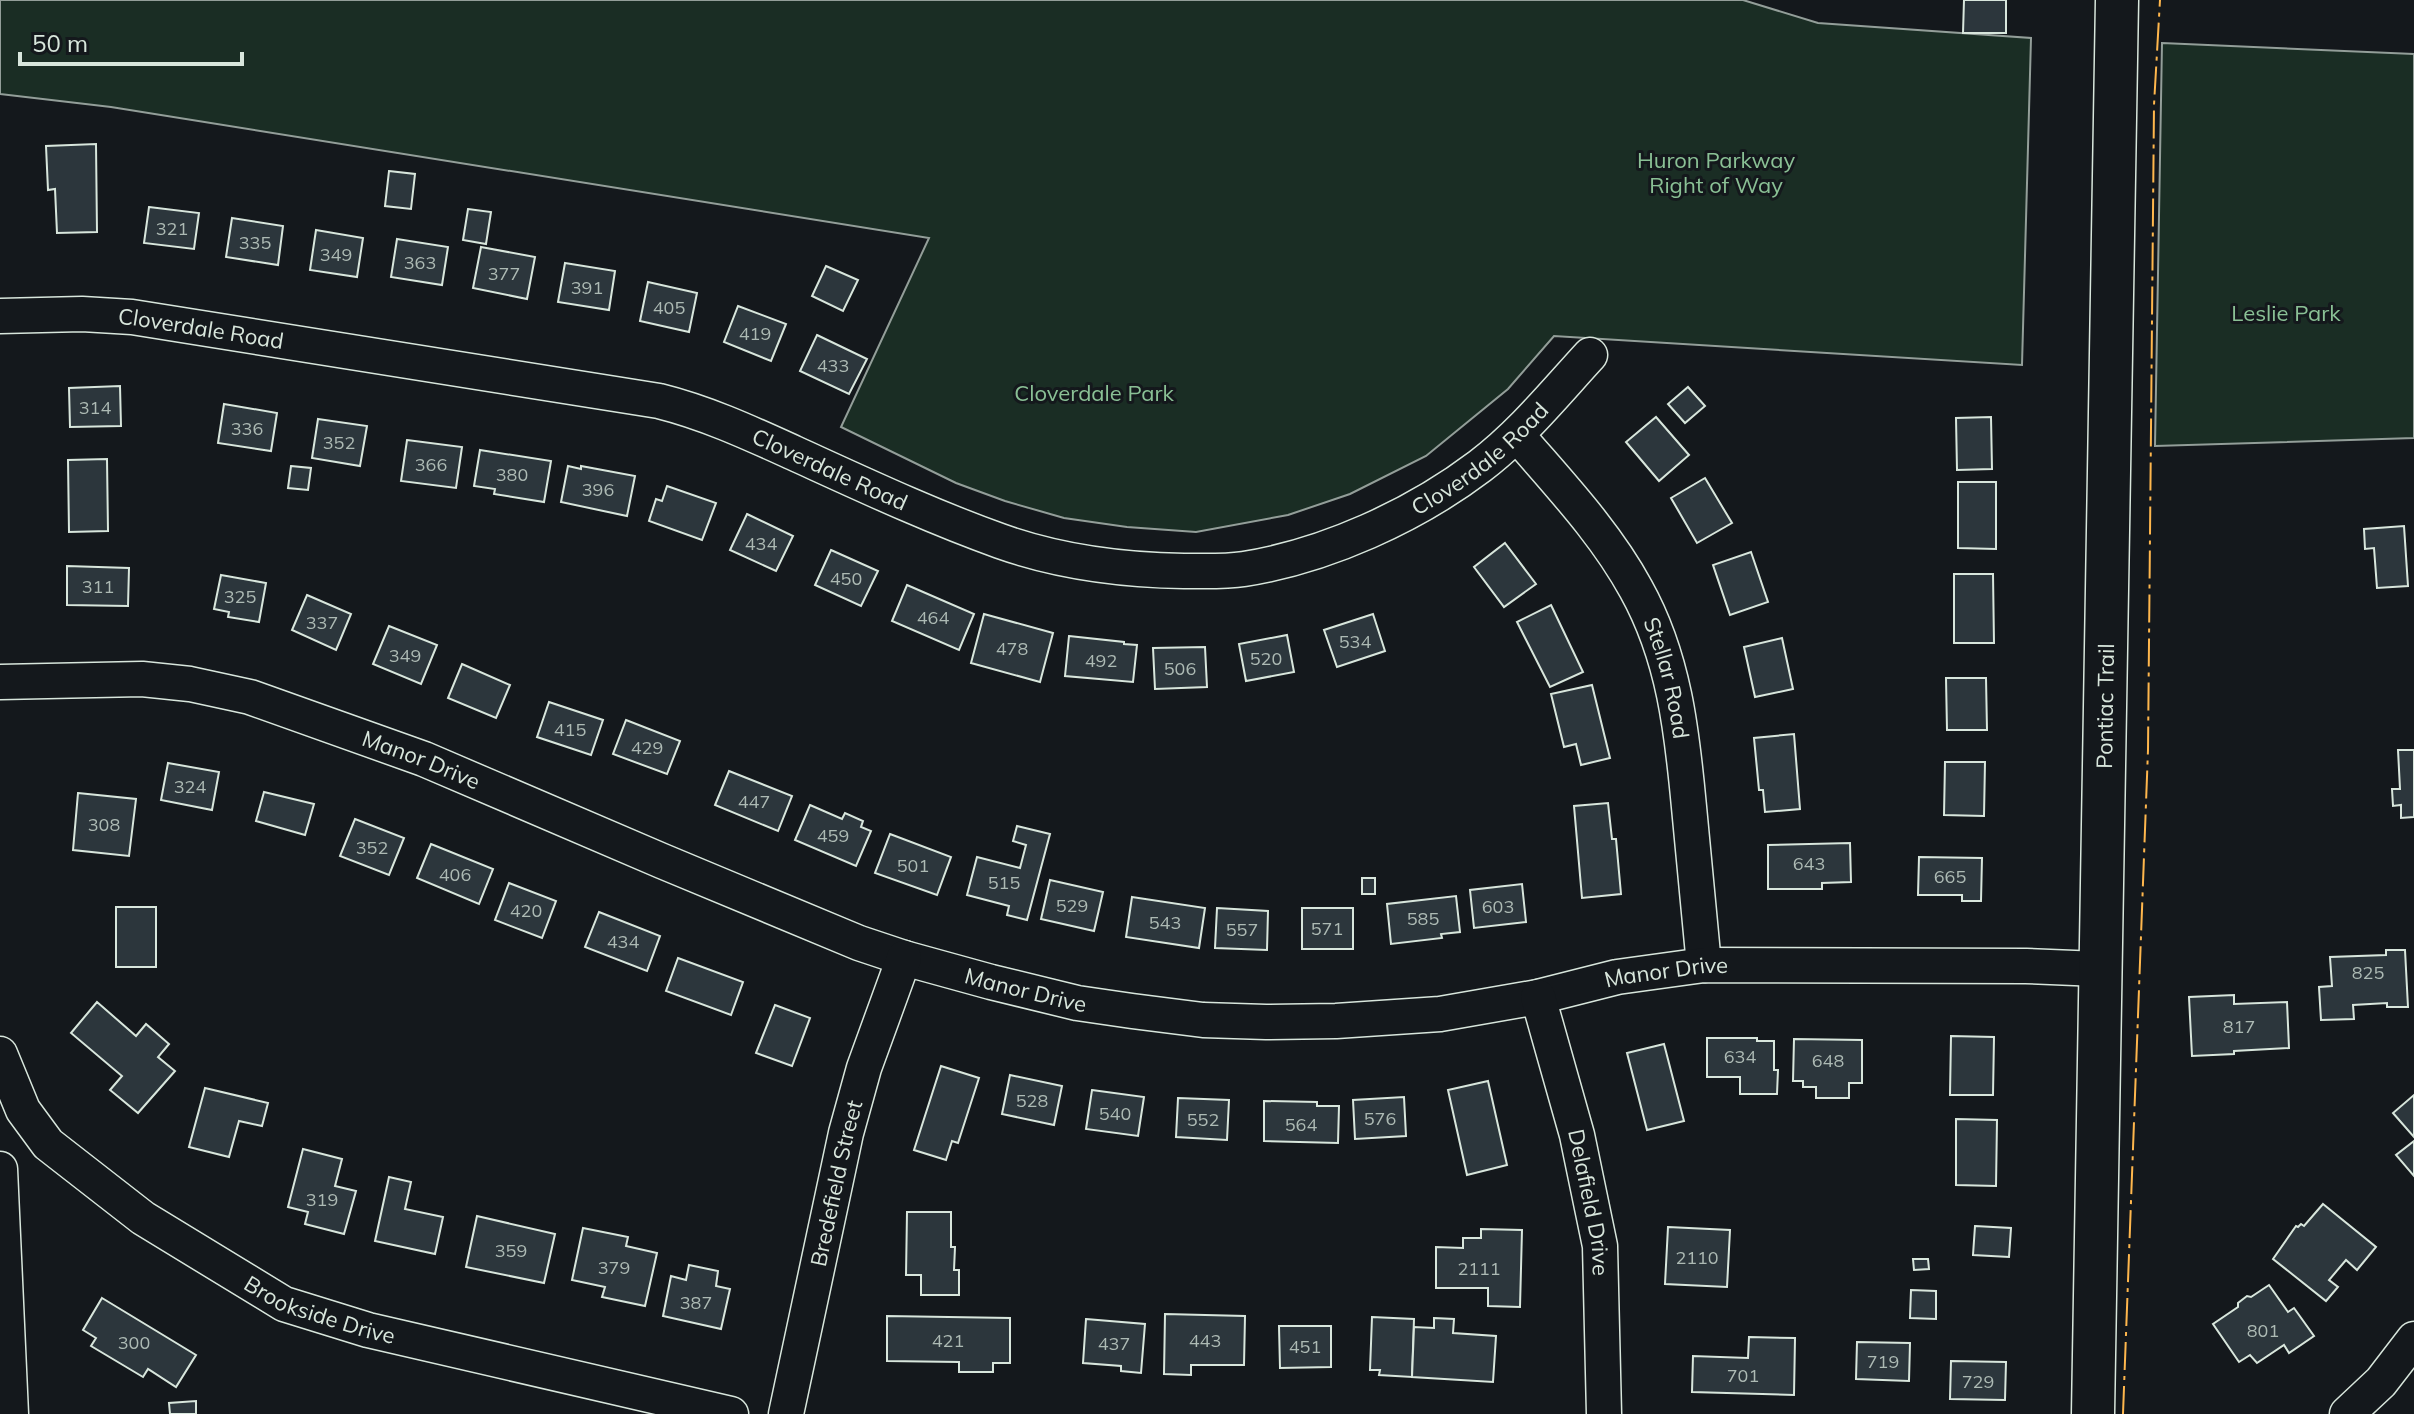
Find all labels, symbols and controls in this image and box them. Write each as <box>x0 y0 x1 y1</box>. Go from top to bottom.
scale bar <box>20 16 242 66</box>
text: 50 m <box>32 28 88 58</box>
park label: Huron Parkway Right of Way <box>1637 146 1795 199</box>
house number: 321 <box>156 217 188 240</box>
house number: 335 <box>239 231 271 254</box>
house number: 349 <box>320 243 352 266</box>
house number: 363 <box>404 251 436 274</box>
house number: 377 <box>488 262 520 285</box>
house number: 391 <box>571 276 603 299</box>
house number: 405 <box>653 296 685 319</box>
park label: Leslie Park <box>2231 299 2341 327</box>
street label: Cloverdale Road <box>117 302 286 355</box>
house number: 419 <box>739 322 771 345</box>
house number: 433 <box>817 354 849 377</box>
park label: Cloverdale Park <box>1014 379 1174 407</box>
house number: 314 <box>79 396 111 419</box>
street label: Cloverdale Road <box>1406 396 1554 521</box>
house number: 336 <box>231 417 263 440</box>
street label: Cloverdale Road <box>748 422 912 516</box>
house number: 352 <box>323 431 355 454</box>
house number: 366 <box>415 453 447 476</box>
house number: 380 <box>496 463 528 486</box>
house number: 396 <box>582 478 614 501</box>
house number: 434 <box>745 532 777 555</box>
house number: 450 <box>830 567 862 590</box>
house number: 311 <box>82 575 114 598</box>
house number: 325 <box>224 585 256 608</box>
house number: 464 <box>917 606 949 629</box>
house number: 337 <box>306 611 338 634</box>
street label: Stellar Road <box>1638 613 1695 741</box>
house number: 534 <box>1339 630 1371 653</box>
house number: 478 <box>996 637 1028 660</box>
street label: Pontiac Trail <box>2090 643 2120 769</box>
house number: 349 <box>389 644 421 667</box>
house number: 520 <box>1250 647 1282 670</box>
house number: 492 <box>1085 649 1117 672</box>
house number: 506 <box>1164 657 1196 680</box>
house number: 415 <box>554 718 586 741</box>
street label: Manor Drive <box>358 724 485 795</box>
house number: 429 <box>631 736 663 759</box>
house number: 324 <box>174 775 206 798</box>
house number: 447 <box>738 790 770 813</box>
house number: 308 <box>88 813 120 836</box>
house number: 459 <box>817 824 849 847</box>
house number: 352 <box>356 836 388 859</box>
house number: 643 <box>1793 852 1825 875</box>
house number: 501 <box>897 854 929 877</box>
house number: 406 <box>439 863 471 886</box>
house number: 665 <box>1934 865 1966 888</box>
house number: 515 <box>988 871 1020 894</box>
house number: 529 <box>1056 894 1088 917</box>
house number: 603 <box>1482 895 1514 918</box>
house number: 420 <box>510 899 542 922</box>
house number: 585 <box>1407 907 1439 930</box>
house number: 543 <box>1149 911 1181 934</box>
house number: 571 <box>1311 917 1343 940</box>
house number: 557 <box>1226 918 1258 941</box>
house number: 434 <box>607 930 639 953</box>
street label: Manor Drive <box>1601 951 1728 994</box>
street label: Manor Drive <box>962 961 1088 1018</box>
house number: 825 <box>2352 961 2384 984</box>
house number: 817 <box>2223 1015 2255 1038</box>
house number: 634 <box>1724 1045 1756 1068</box>
house number: 648 <box>1812 1049 1844 1072</box>
house number: 528 <box>1016 1089 1048 1112</box>
street label: Bredefield Street <box>804 1097 869 1269</box>
house number: 540 <box>1099 1102 1131 1125</box>
house number: 576 <box>1364 1107 1396 1130</box>
house number: 552 <box>1187 1108 1219 1131</box>
house number: 564 <box>1285 1113 1317 1136</box>
street label: Delafield Drive <box>1562 1126 1615 1276</box>
house number: 319 <box>306 1188 338 1211</box>
house number: 359 <box>495 1239 527 1262</box>
house number: 2110 <box>1675 1246 1719 1269</box>
house number: 379 <box>598 1256 630 1279</box>
house number: 2111 <box>1457 1257 1501 1280</box>
street label: Brookside Drive <box>239 1269 398 1350</box>
house number: 387 <box>680 1291 712 1314</box>
house number: 801 <box>2247 1319 2279 1342</box>
house number: 421 <box>932 1329 964 1352</box>
house number: 443 <box>1189 1329 1221 1352</box>
house number: 300 <box>118 1331 150 1354</box>
house number: 437 <box>1098 1332 1130 1355</box>
house number: 451 <box>1289 1335 1321 1358</box>
house number: 719 <box>1867 1350 1899 1373</box>
house number: 701 <box>1727 1364 1759 1387</box>
house number: 729 <box>1962 1370 1994 1393</box>

